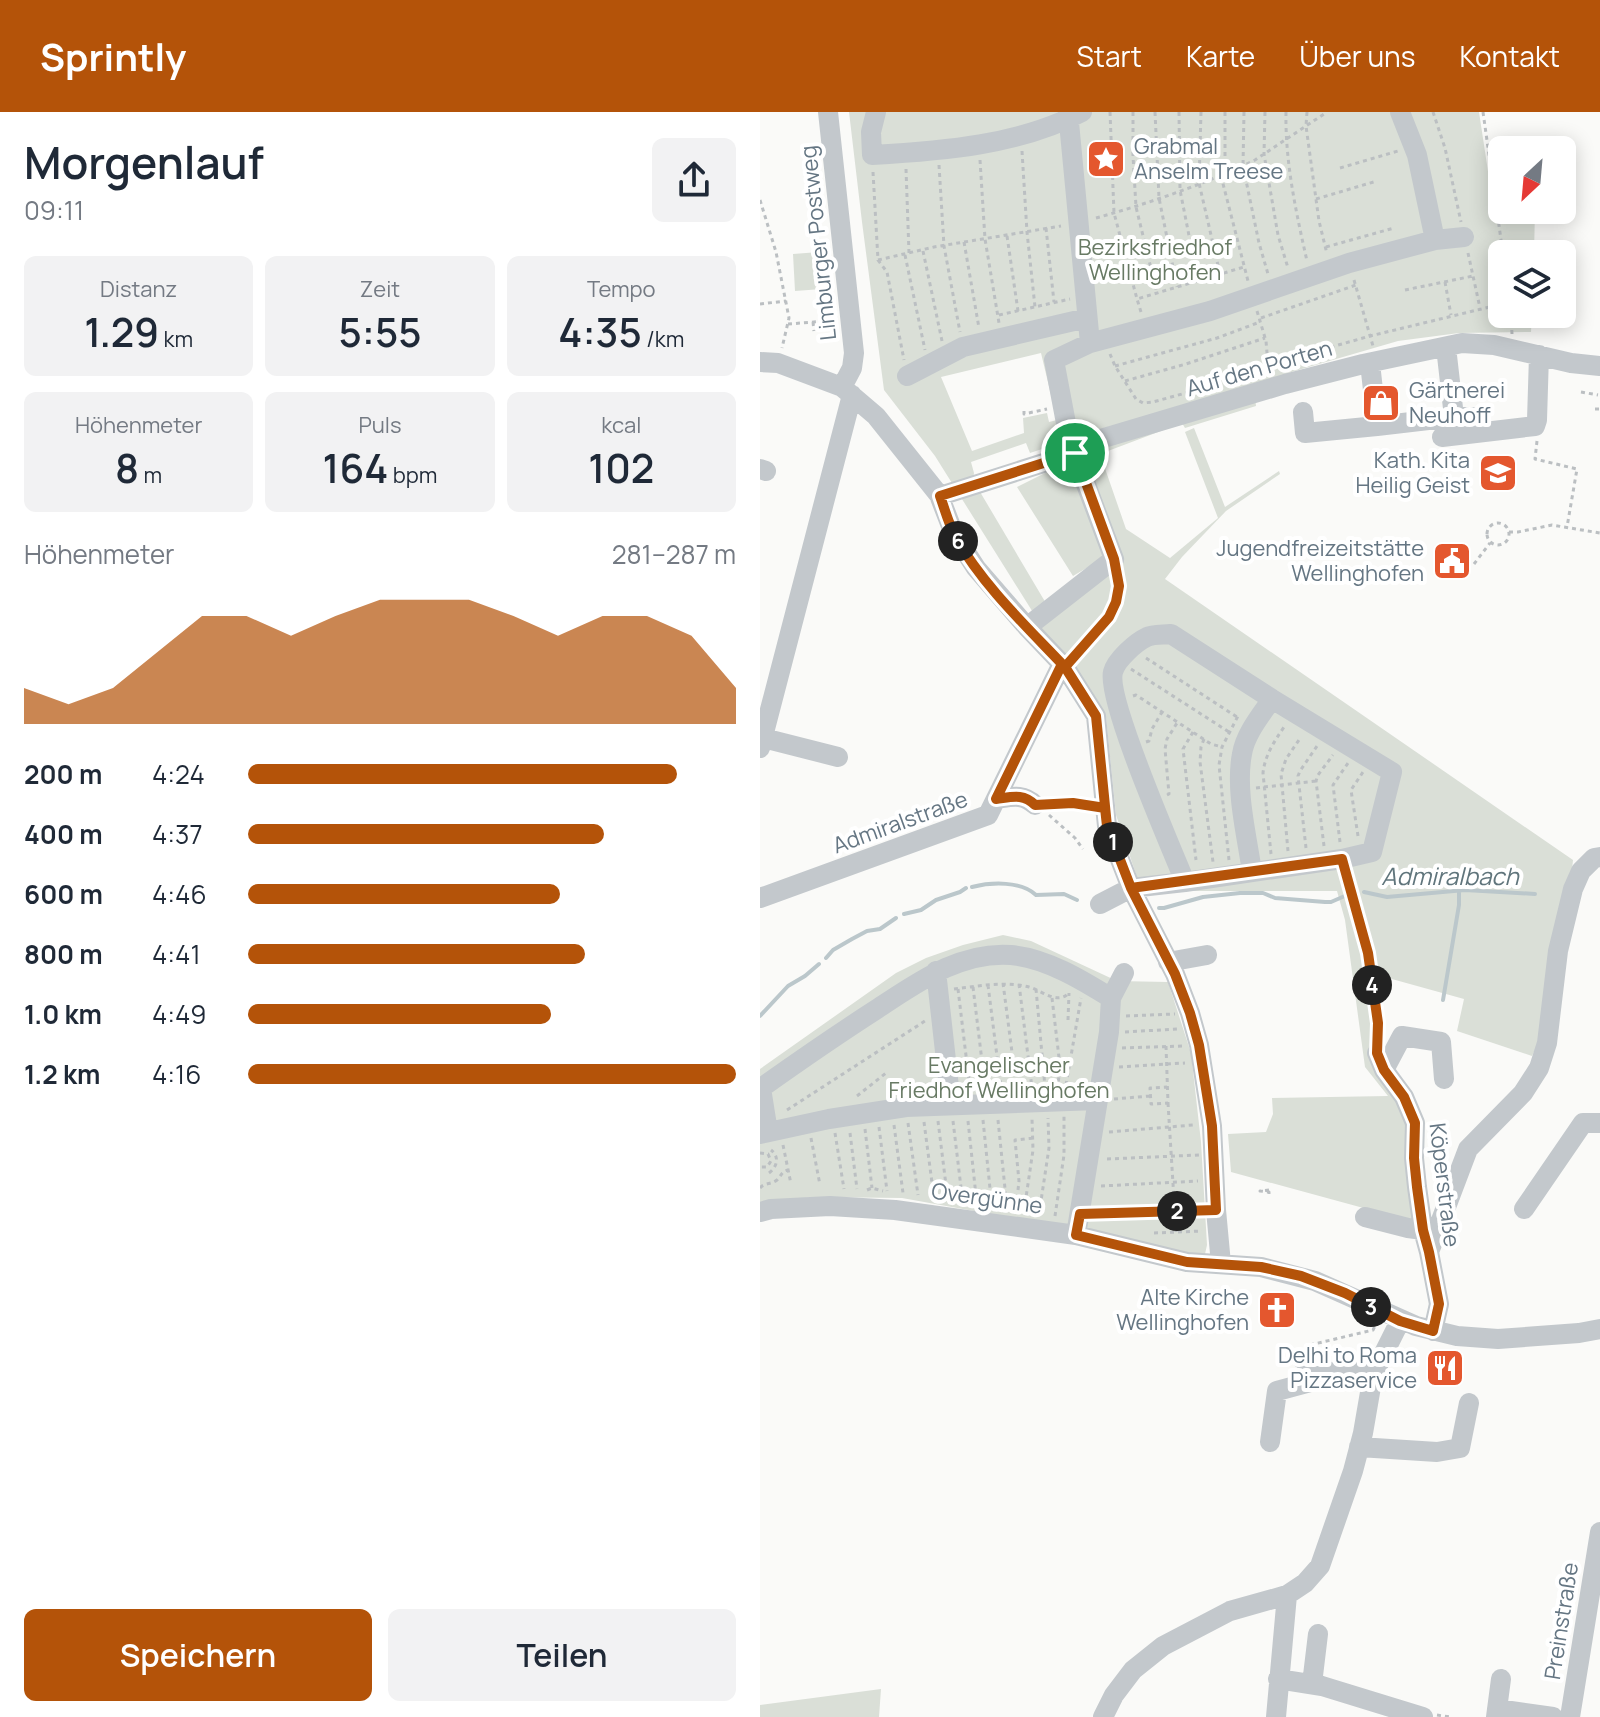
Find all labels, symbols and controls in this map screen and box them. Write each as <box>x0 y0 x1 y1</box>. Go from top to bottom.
text: Sprintly <box>40 30 186 82</box>
text: Start <box>1077 37 1142 75</box>
text: Karte <box>1186 37 1255 75</box>
text: Über uns <box>1299 37 1415 75</box>
text: Kontakt <box>1459 37 1560 75</box>
place label: Grabmal Anselm Treese <box>1134 131 1284 186</box>
text: Morgenlauf <box>24 132 264 192</box>
north arrow <box>1488 136 1576 224</box>
map controls <box>1488 136 1576 328</box>
button: share <box>652 138 736 222</box>
place icon: Grabmal Anselm Treese <box>1085 138 1127 180</box>
street label: Limburger Postweg <box>793 144 843 342</box>
text: 09:11 <box>24 192 84 228</box>
park label: Bezirksfriedhof Wellinghofen <box>1078 232 1232 287</box>
button: layers <box>1488 240 1576 328</box>
text: Distanz <box>100 274 177 304</box>
text: Zeit <box>360 274 400 304</box>
text: Tempo <box>587 274 656 304</box>
text: 1.29 <box>84 304 159 359</box>
text: 5:55 <box>338 304 422 359</box>
text: 4:35 <box>558 304 642 359</box>
text: km <box>159 324 193 354</box>
text: /km <box>642 324 684 354</box>
street label: Auf den Porten <box>1183 333 1335 403</box>
place label: Gärtnerei Neuhoff <box>1409 375 1505 430</box>
shop icon: Gärtnerei Neuhoff <box>1360 382 1402 424</box>
text: Höhenmeter <box>75 410 202 440</box>
text: Puls <box>358 410 402 440</box>
text: kcal <box>601 410 641 440</box>
pin <box>1041 419 1109 487</box>
icon: arrive <box>1053 431 1097 475</box>
text: 8 <box>115 440 139 495</box>
text: 164 <box>323 440 388 495</box>
text: 102 <box>588 440 654 495</box>
place label: Kath. Kita Heilig Geist <box>1355 445 1470 500</box>
school or university icon: Kath. Kita Heilig Geist <box>1477 452 1519 494</box>
text: m <box>139 460 162 490</box>
text: bpm <box>388 460 437 490</box>
pin: 6 <box>938 521 978 561</box>
text: 6 <box>951 526 965 556</box>
place label: Jugendfreizeitstätte Wellinghofen <box>1216 533 1424 588</box>
text: Höhenmeter <box>24 536 175 572</box>
text: 281–287 m <box>612 536 736 572</box>
public building icon: Jugendfreizeitstätte Wellinghofen <box>1431 540 1473 582</box>
text: 200 m <box>24 756 102 792</box>
text: 4:24 <box>152 756 205 792</box>
street label: Admiralstraße <box>828 784 972 860</box>
text: 400 m <box>24 816 103 852</box>
text: 4:37 <box>152 816 203 852</box>
pin: 1 <box>1093 822 1133 862</box>
text: 1 <box>1108 827 1118 857</box>
water label: Admiralbach <box>1381 859 1520 892</box>
text: 600 m <box>24 876 103 912</box>
text: 4:46 <box>152 876 207 912</box>
text: 800 m <box>24 936 103 972</box>
text: 4:41 <box>152 936 201 972</box>
pin: 4 <box>1352 965 1392 1005</box>
text: 4 <box>1365 970 1379 1000</box>
text: 1.0 km <box>24 996 102 1032</box>
text: 4:49 <box>152 996 206 1032</box>
park label: Evangelischer Friedhof Wellinghofen <box>889 1050 1109 1105</box>
text: 1.2 km <box>24 1056 100 1092</box>
text: 4:16 <box>152 1056 201 1092</box>
street label: Köperstraße <box>1423 1121 1468 1249</box>
street label: Overgünne <box>929 1175 1045 1221</box>
pin: 2 <box>1157 1191 1197 1231</box>
text: 2 <box>1170 1196 1184 1226</box>
place label: Alte Kirche Wellinghofen <box>1116 1282 1249 1337</box>
pin: 3 <box>1351 1287 1391 1327</box>
church icon: Alte Kirche Wellinghofen <box>1256 1289 1298 1331</box>
text: 3 <box>1365 1292 1377 1322</box>
place label: Delhi to Roma Pizzaservice <box>1278 1340 1417 1395</box>
restaurant icon: Delhi to Roma Pizzaservice <box>1424 1347 1466 1389</box>
street label: Preinstraße <box>1537 1560 1585 1682</box>
button: Speichern <box>24 1609 372 1701</box>
button: Teilen <box>388 1609 736 1701</box>

